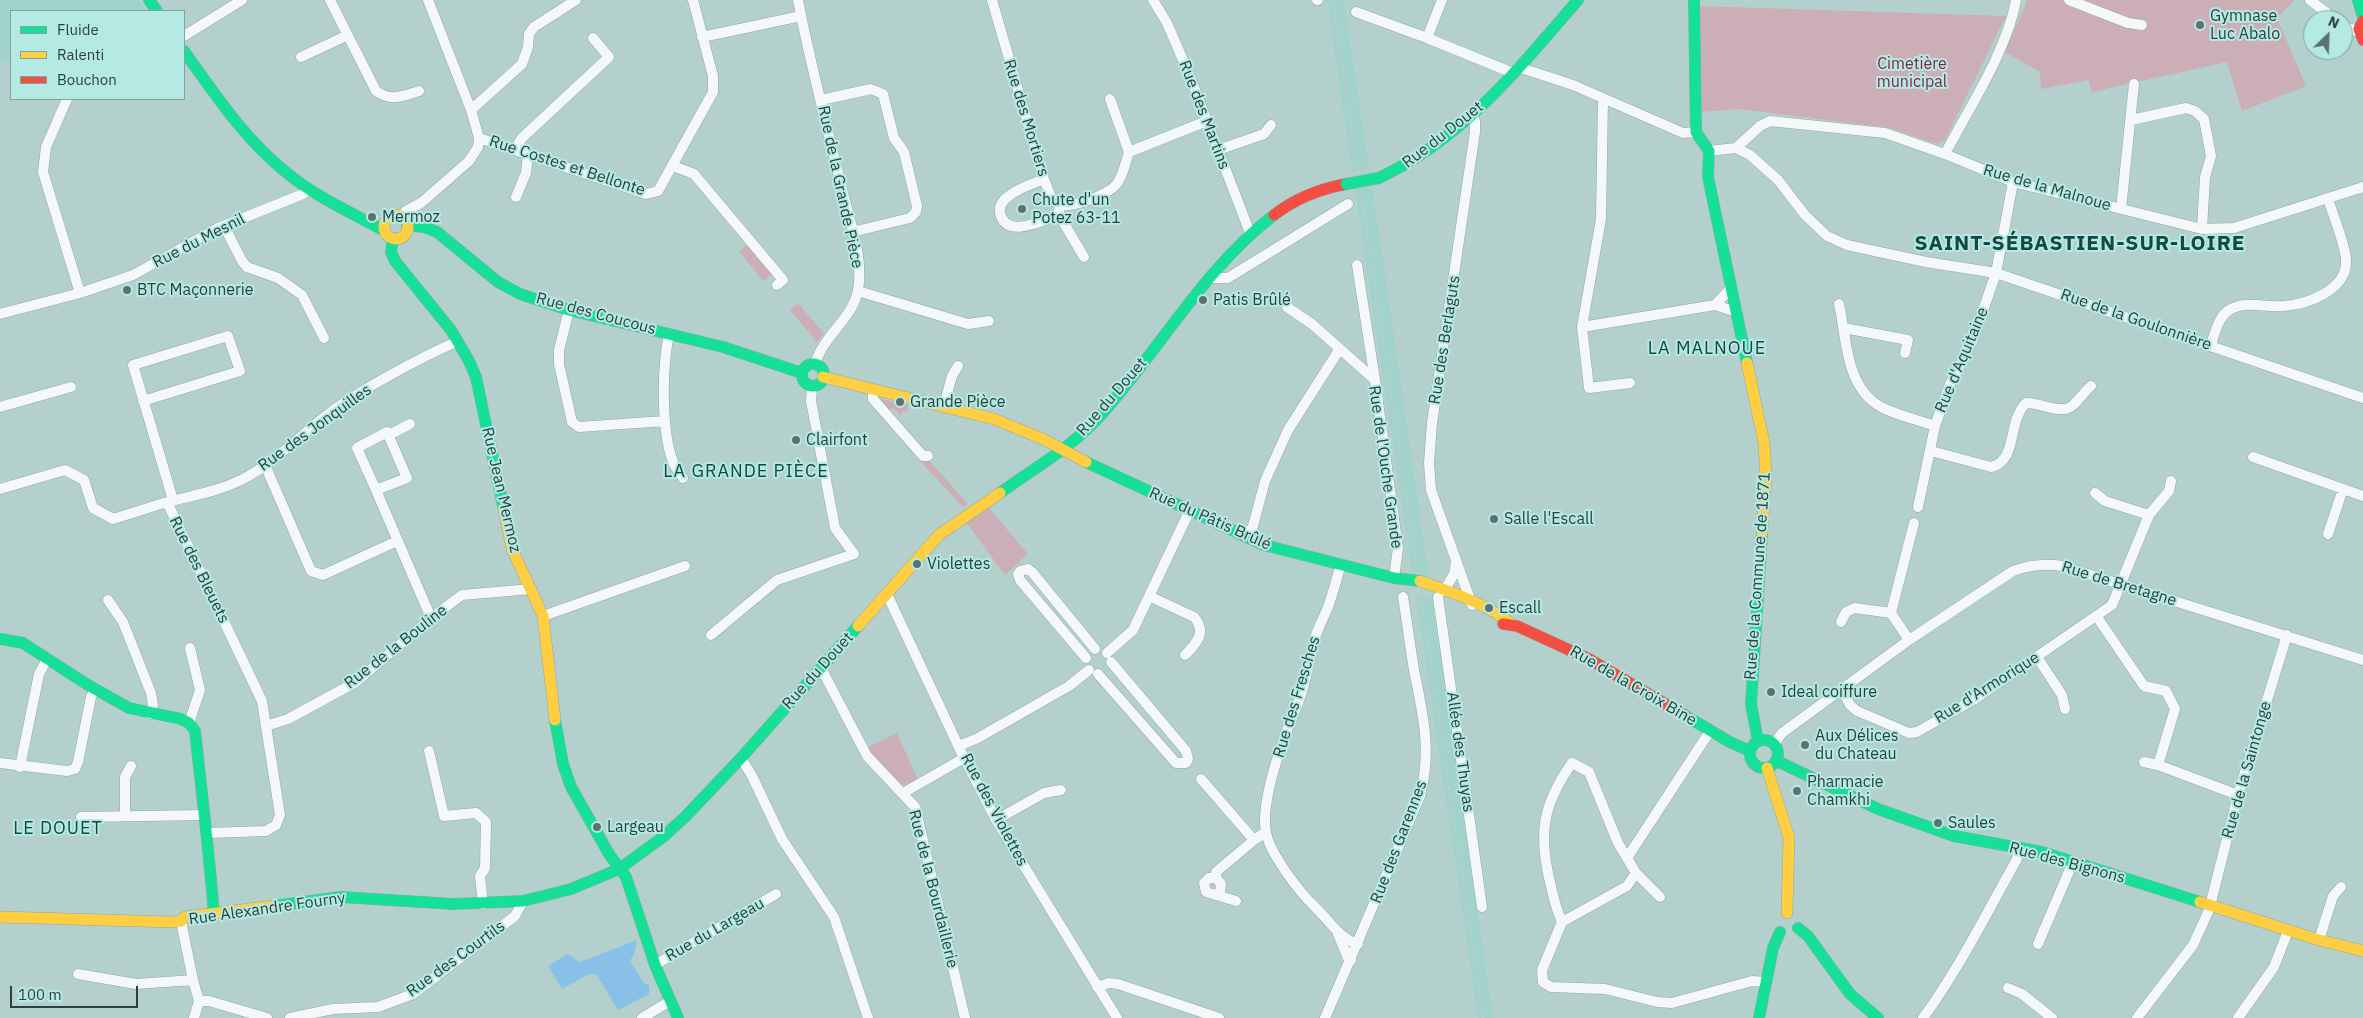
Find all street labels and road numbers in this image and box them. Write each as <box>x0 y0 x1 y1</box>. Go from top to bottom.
street label: Rue des Mortiers <box>999 57 1053 179</box>
street label: Rue des Martins <box>1174 58 1234 172</box>
street label: Rue du Douet <box>1399 98 1487 172</box>
street label: Rue de la Grande Pièce <box>813 104 867 270</box>
street label: Rue Costes et Bellonte <box>487 132 647 200</box>
street label: Rue de la Malnoue <box>1981 161 2113 215</box>
street label: Rue du Mesnil <box>150 210 248 272</box>
street label: Rue des Berlaguts <box>1425 274 1465 406</box>
street label: Rue de la Goulonnière <box>2058 285 2214 355</box>
street label: Rue des Coucous <box>534 289 658 339</box>
street label: Rue d'Aquitaine <box>1931 304 1993 416</box>
street label: Rue du Douet <box>1073 354 1151 440</box>
street label: Rue des Jonquilles <box>255 380 375 476</box>
street label: Rue de l'Ouche Grande <box>1364 384 1406 550</box>
street label: Rue Jean Mermoz <box>477 425 525 555</box>
street label: Rue de la Commune de 1871 <box>1741 471 1775 681</box>
street label: Rue du Pâtis Brûlé <box>1146 483 1274 555</box>
street label: Rue des Bleuets <box>165 513 233 627</box>
street label: Rue de Bretagne <box>2059 557 2179 611</box>
street label: Rue de la Bouline <box>341 601 451 693</box>
street label: Rue du Douet <box>778 628 858 714</box>
street label: Rue des Fresches <box>1269 634 1325 760</box>
street label: Rue de la Croix Bine <box>1566 642 1700 730</box>
street label: Rue d'Armorique <box>1931 648 2043 728</box>
street label: Allée des Thuyas <box>1442 691 1478 813</box>
street label: Rue de la Saintonge <box>2218 699 2276 841</box>
street label: Rue des Violettes <box>956 750 1032 870</box>
street label: Rue des Garennes <box>1367 778 1431 906</box>
street label: Rue de la Bourdaillerie <box>904 808 962 970</box>
street label: Rue des Bignons <box>2007 838 2127 888</box>
street label: Rue Alexandre Fourny <box>187 889 347 929</box>
street label: Rue du Largeau <box>662 894 768 966</box>
street label: Rue des Courtils <box>403 917 509 1001</box>

